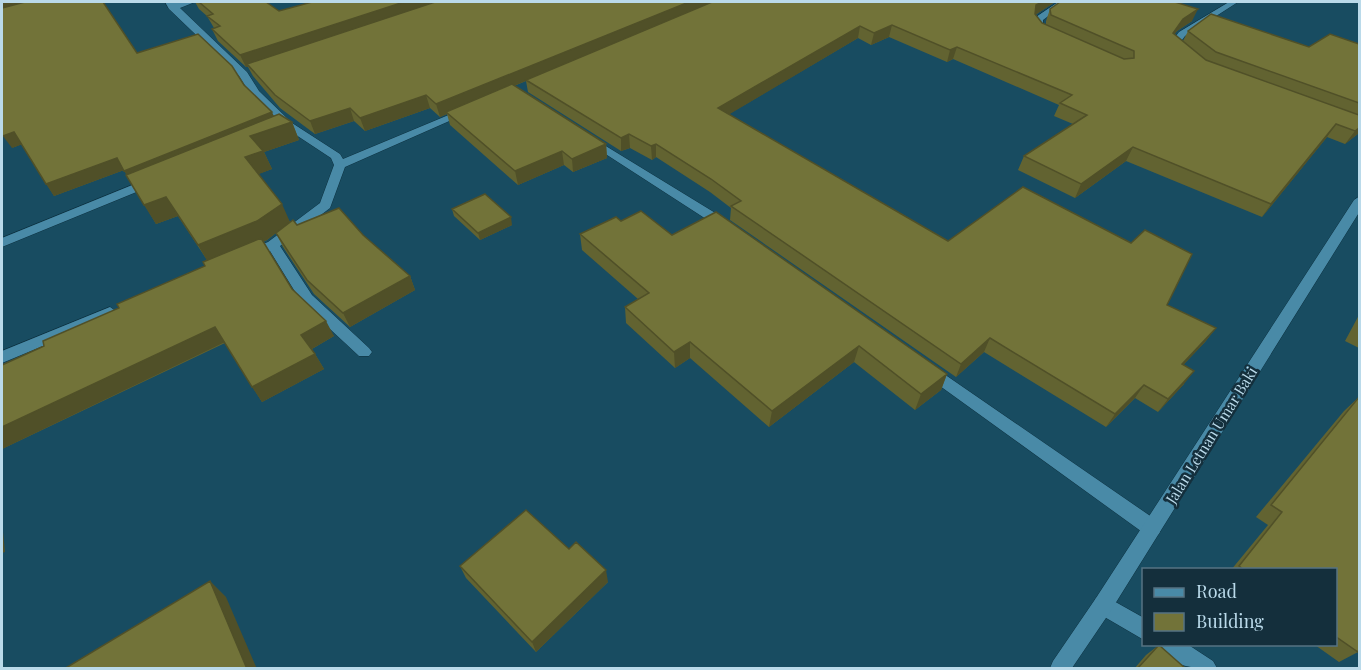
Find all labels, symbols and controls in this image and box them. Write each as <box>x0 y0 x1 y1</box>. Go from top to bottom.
street label: Jalan Letnan Umar Baki <box>1160 362 1262 508</box>
legend <box>1142 568 1337 646</box>
text: Road <box>1196 579 1237 603</box>
text: Building <box>1196 609 1264 633</box>

